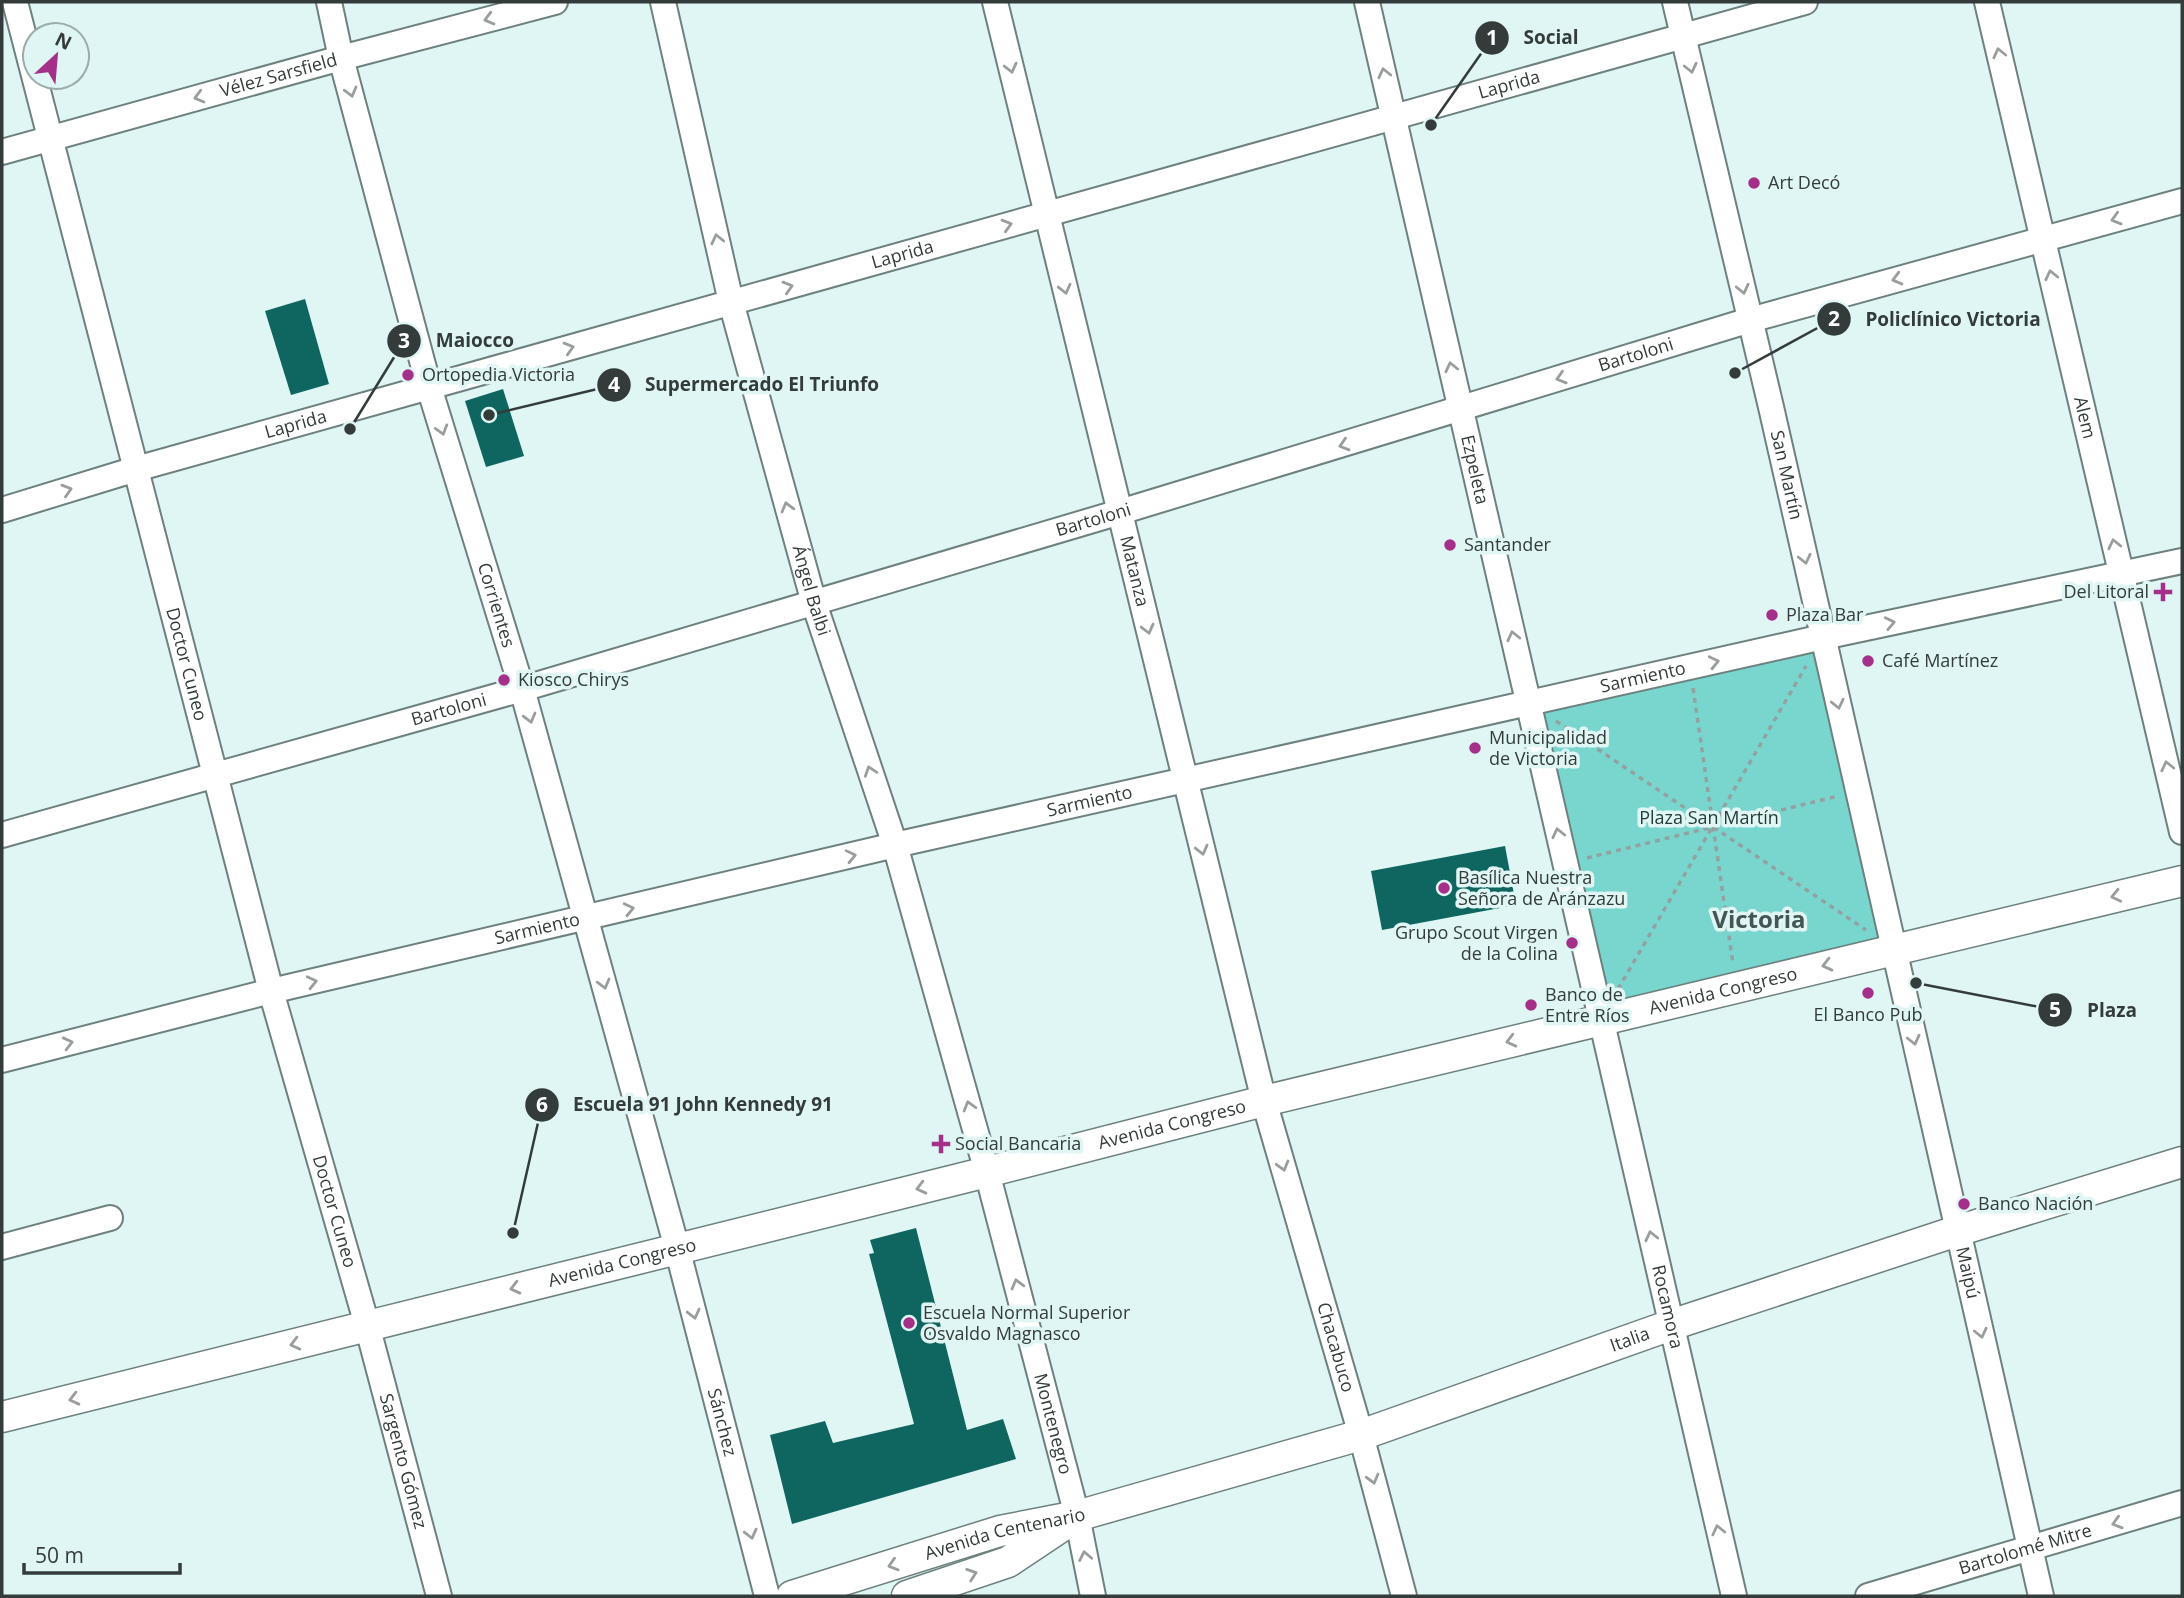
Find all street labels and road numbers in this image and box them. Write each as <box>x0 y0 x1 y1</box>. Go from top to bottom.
street label: Vélez Sarsfield <box>217 47 340 102</box>
street label: Laprida <box>1475 64 1543 104</box>
street label: Laprida <box>868 233 936 274</box>
street label: Bartoloni <box>1595 331 1676 377</box>
street label: Alem <box>2069 394 2102 441</box>
street label: Laprida <box>262 403 329 443</box>
street label: San Martín <box>1766 428 1809 522</box>
street label: Ezpeleta <box>1456 432 1495 507</box>
street label: Bartoloni <box>1053 496 1134 541</box>
street label: Matanza <box>1115 533 1156 609</box>
street label: Ángel Balbi <box>788 542 837 639</box>
street label: Corrientes <box>473 559 521 650</box>
street label: Doctor Cuneo <box>161 605 214 723</box>
street label: Sarmiento <box>1598 655 1688 698</box>
street label: Bartoloni <box>408 687 489 731</box>
street label: Sarmiento <box>1044 779 1134 822</box>
street label: Sarmiento <box>492 906 582 949</box>
street label: Avenida Congreso <box>1646 961 1799 1019</box>
street label: Avenida Congreso <box>1095 1093 1248 1154</box>
street label: Doctor Cuneo <box>308 1152 363 1270</box>
street label: Avenida Congreso <box>545 1232 698 1292</box>
street label: Maipú <box>1951 1244 1986 1301</box>
street label: Rocamora <box>1647 1262 1690 1351</box>
street label: Chacabuco <box>1312 1299 1361 1395</box>
street label: Italia <box>1606 1321 1653 1357</box>
street label: Montenegro <box>1029 1370 1079 1477</box>
street label: Sánchez <box>703 1386 743 1459</box>
street label: Sargento Gómez <box>375 1391 434 1531</box>
street label: Avenida Centenario <box>921 1501 1088 1565</box>
street label: Bartolomé Mitre <box>1956 1517 2094 1580</box>

